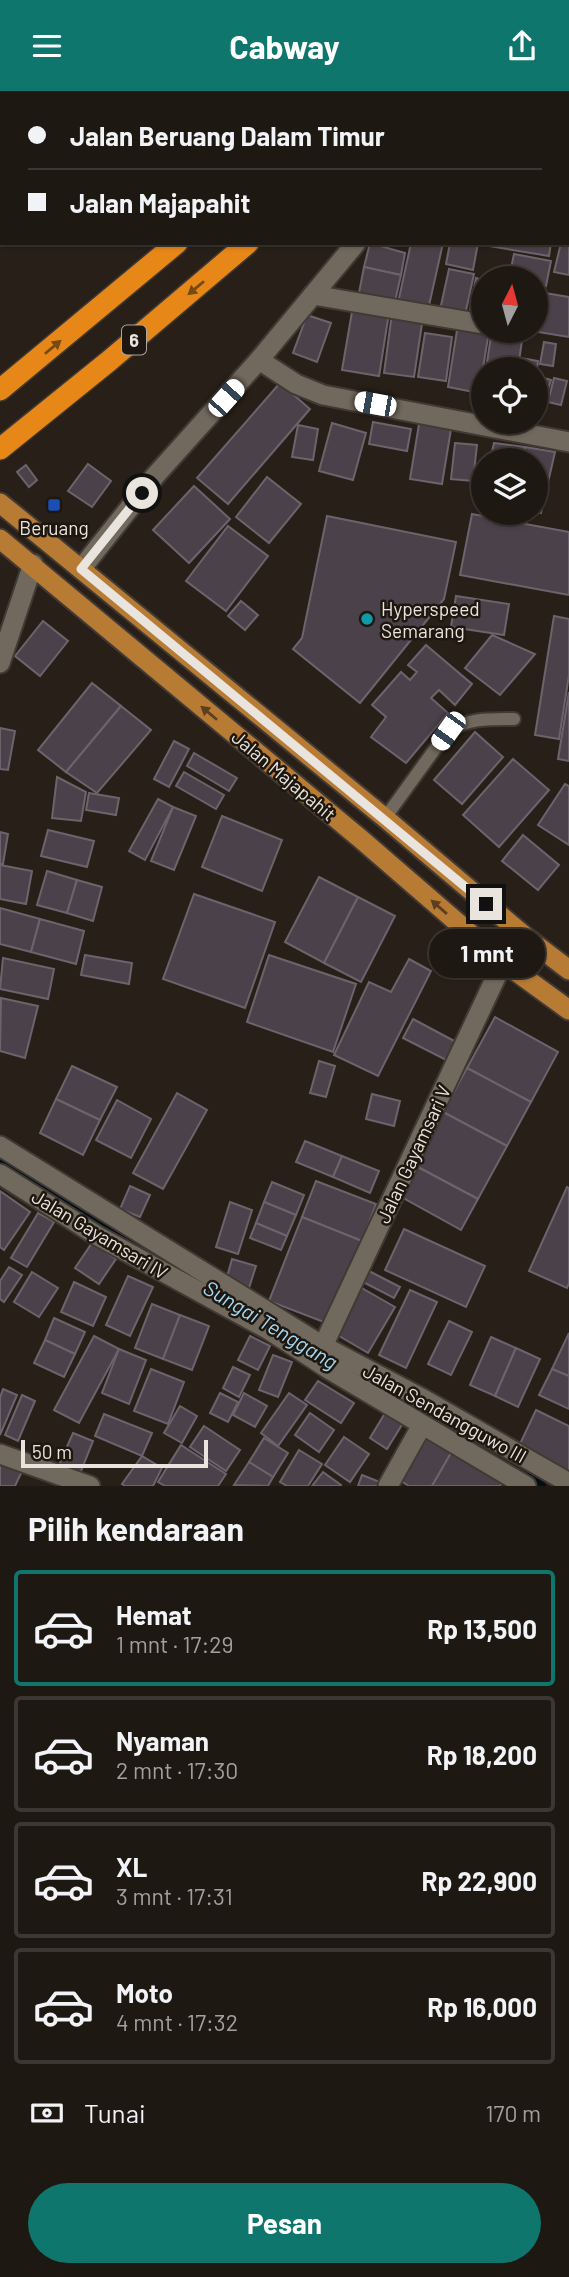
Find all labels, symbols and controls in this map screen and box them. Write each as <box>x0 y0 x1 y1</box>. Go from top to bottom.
icon: menu <box>28 27 66 65</box>
text: Cabway <box>229 27 340 65</box>
icon: share <box>503 27 541 65</box>
text: Jalan Beruang Dalam Timur <box>70 120 385 151</box>
text: Jalan Majapahit <box>70 187 250 218</box>
north arrow <box>471 266 548 343</box>
map controls <box>471 266 548 525</box>
one-way arrow <box>188 280 205 295</box>
road number: 6 <box>122 325 146 355</box>
one-way arrow <box>44 340 61 355</box>
button: locate <box>471 357 548 434</box>
car <box>205 375 248 421</box>
car <box>353 390 398 418</box>
button: layers <box>471 448 548 525</box>
route start <box>126 477 158 509</box>
marker: Beruang <box>46 497 62 513</box>
place label: Beruang <box>19 516 89 539</box>
place label: Hyperspeed Semarang <box>381 597 480 642</box>
marker: Hyperspeed Semarang <box>359 611 375 627</box>
one-way arrow <box>200 705 218 721</box>
car <box>428 708 469 754</box>
street label: Jalan Majapahit <box>227 725 341 825</box>
route end <box>470 888 502 920</box>
one-way arrow <box>430 899 448 915</box>
callout: 1 mnt <box>428 929 544 977</box>
text: 1 mnt <box>460 939 514 967</box>
street label: Jalan Gayamsari V <box>371 1081 455 1227</box>
street label: Jalan Gayamsari IV <box>28 1184 172 1284</box>
water label: Sungai Tenggang <box>199 1274 343 1374</box>
street label: Jalan Sendangguwo III <box>359 1359 531 1467</box>
scale bar <box>21 1437 208 1469</box>
text: 50 m <box>32 1440 72 1463</box>
text: Pilih kendaraan <box>28 1509 244 1547</box>
icon: car <box>32 1597 95 1660</box>
text: Hemat <box>116 1599 192 1630</box>
text: Rp 13,500 <box>427 1613 537 1644</box>
text: 1 mnt · 17:29 <box>116 1630 234 1658</box>
icon: car <box>32 1723 95 1786</box>
text: Nyaman <box>116 1725 209 1756</box>
text: Rp 18,200 <box>427 1739 537 1770</box>
text: 2 mnt · 17:30 <box>116 1756 238 1784</box>
icon: car <box>32 1849 95 1912</box>
text: XL <box>116 1851 147 1882</box>
text: Rp 22,900 <box>422 1865 537 1896</box>
text: 3 mnt · 17:31 <box>116 1882 233 1910</box>
icon: car <box>32 1975 95 2038</box>
text: Moto <box>116 1977 173 2008</box>
text: Rp 16,000 <box>427 1991 537 2022</box>
text: 4 mnt · 17:32 <box>116 2008 238 2036</box>
icon: cash <box>28 2094 66 2132</box>
text: Tunai <box>84 2097 146 2128</box>
text: 170 m <box>485 2099 541 2127</box>
button: Pesan <box>28 2183 541 2263</box>

